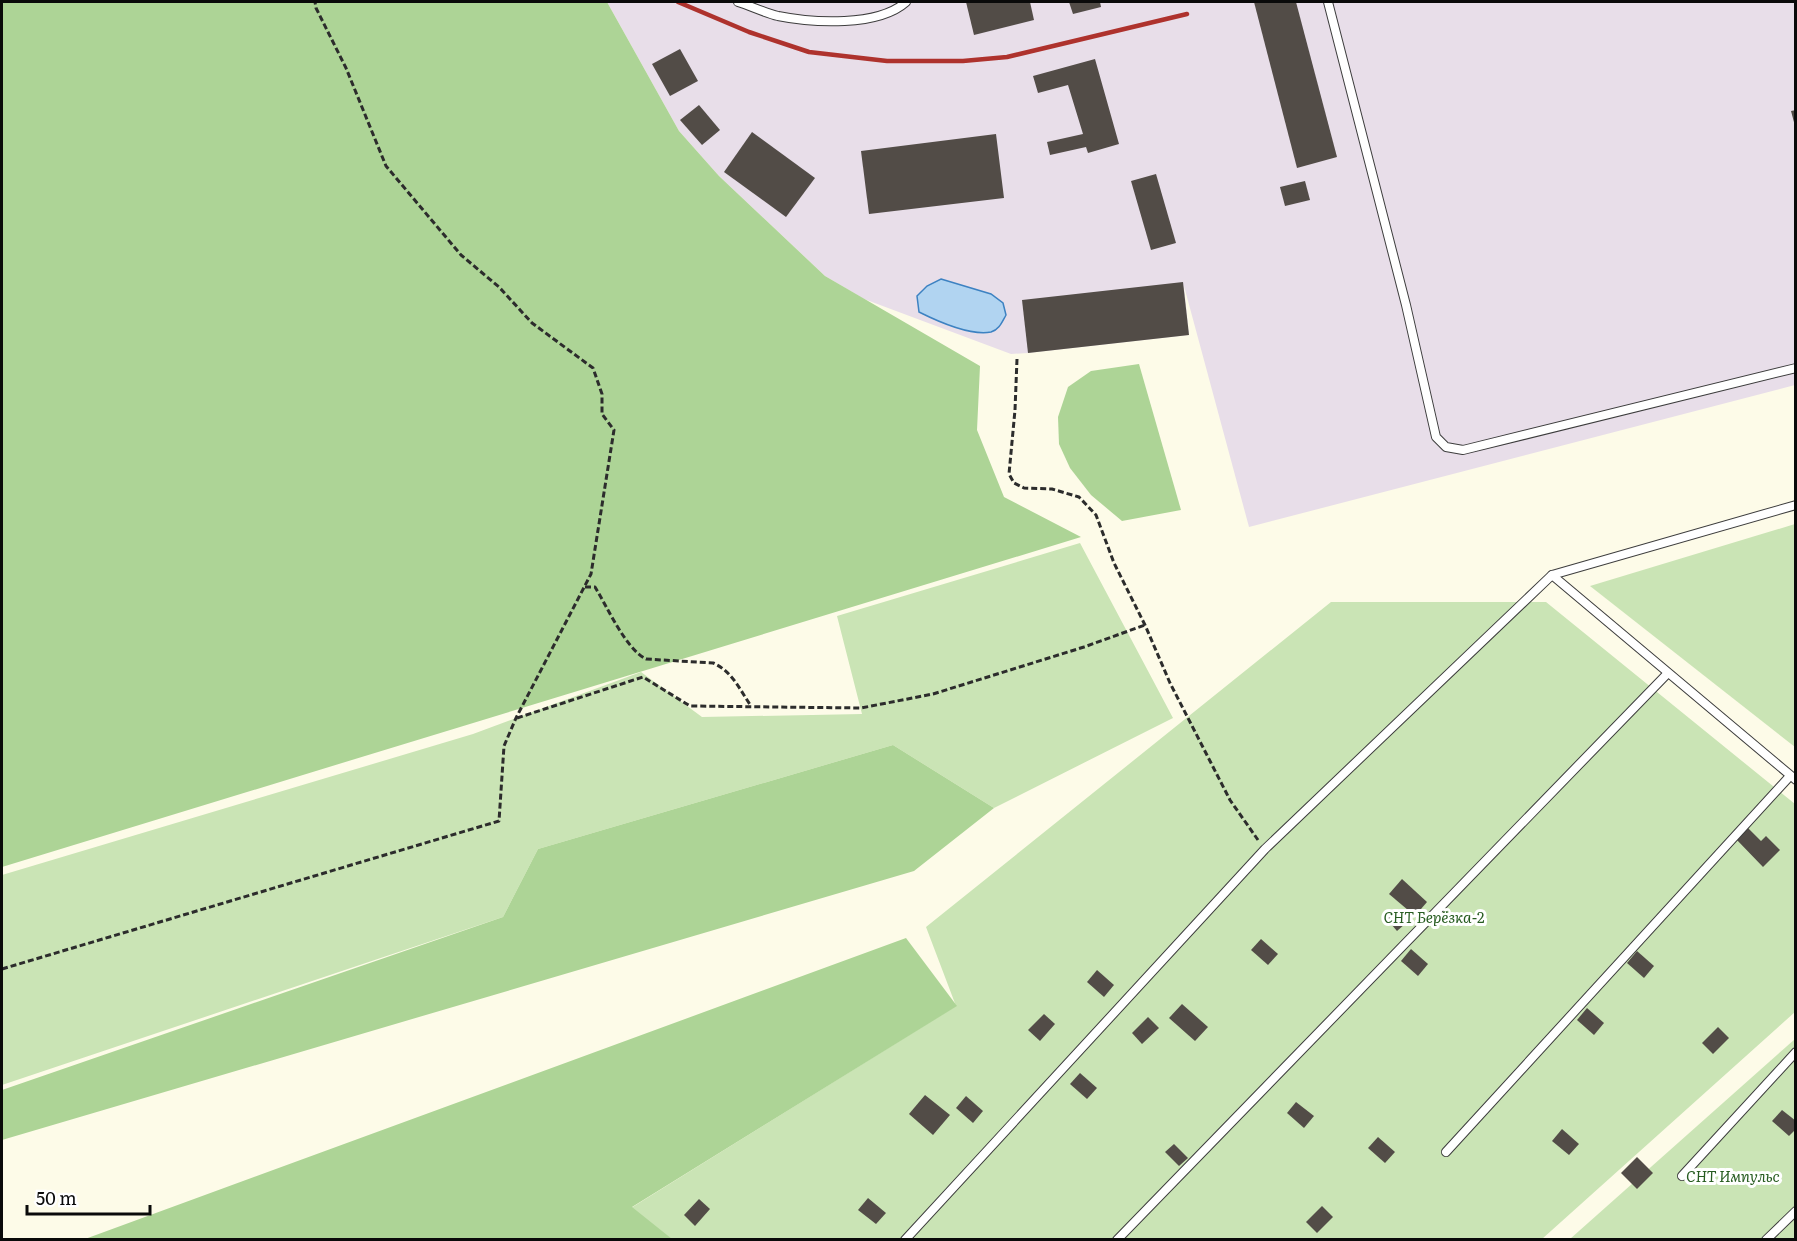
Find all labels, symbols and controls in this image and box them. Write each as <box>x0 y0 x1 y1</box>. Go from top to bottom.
park label: СНТ Берёзка-2 <box>1384 905 1485 928</box>
park label: СНТ Импульс <box>1686 1164 1780 1187</box>
scale bar <box>27 1178 150 1216</box>
text: 50 m <box>36 1184 77 1211</box>

